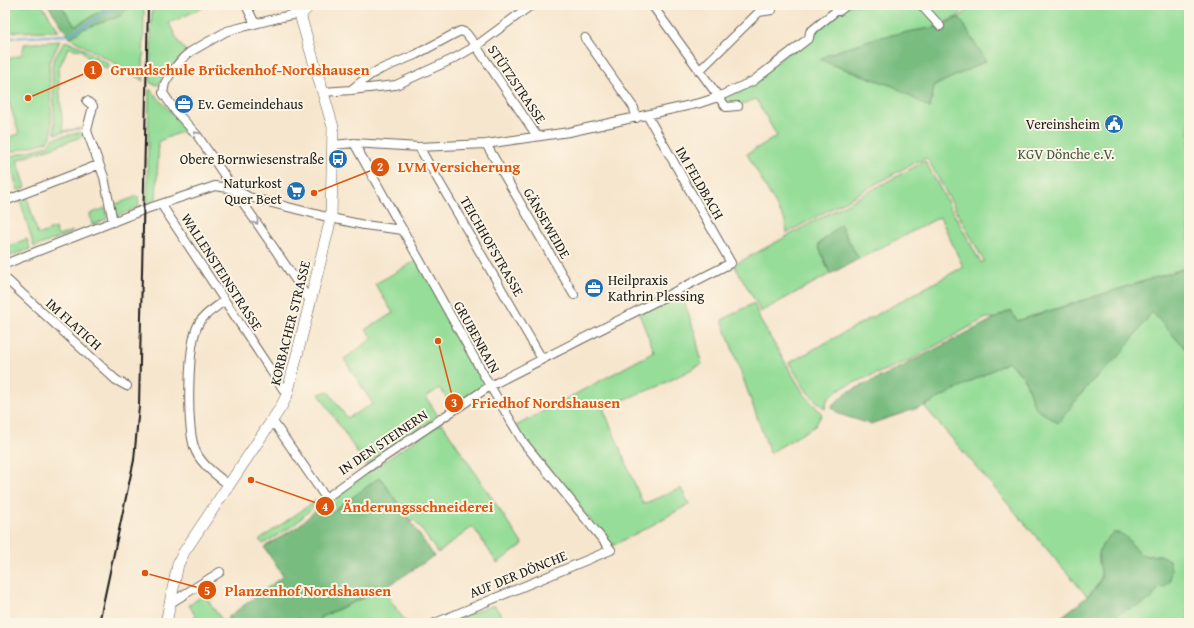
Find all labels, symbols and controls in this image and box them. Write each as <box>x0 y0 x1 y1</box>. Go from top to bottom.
street label: STÜTZSTRASSE <box>483 41 551 127</box>
callout: Grundschule Brückenhof-Nordshausen <box>83 56 378 83</box>
text: Grundschule Brückenhof-Nordshausen <box>110 59 370 80</box>
text: 1 <box>90 61 96 78</box>
office icon: Ev. Gemeindehaus <box>173 93 195 115</box>
place label: Ev. Gemeindehaus <box>198 94 303 114</box>
public building icon: Vereinsheim <box>1103 113 1125 135</box>
place label: Vereinsheim <box>1026 114 1101 134</box>
one-way arrow <box>193 132 200 139</box>
street label: IM FELDBACH <box>671 143 729 223</box>
park label: KGV Dönche e.V. <box>1018 144 1114 164</box>
bus stop icon: Obere Bornwiesenstraße <box>327 148 349 170</box>
place label: Obere Bornwiesenstraße <box>180 149 324 169</box>
callout: LVM Versicherung <box>370 153 528 180</box>
text: LVM Versicherung <box>398 156 520 177</box>
text: 2 <box>377 158 383 175</box>
place label: Naturkost Quer Beet <box>223 173 282 209</box>
supermarket icon: Naturkost Quer Beet <box>285 180 307 202</box>
street label: GÄNSEWEIDE <box>519 184 575 262</box>
street label: TEICHHOFSTRASSE <box>455 192 529 300</box>
street label: WALLENSTEINSTRASSE <box>176 209 268 335</box>
one-way arrow <box>251 217 258 224</box>
street label: KORBACHER STRASSE <box>265 259 315 387</box>
place label: Heilpraxis Kathrin Plessing <box>608 270 704 306</box>
office icon: Heilpraxis Kathrin Plessing <box>583 277 605 299</box>
street label: IM FLATICH <box>42 293 106 355</box>
street label: GRUBENRAIN <box>449 297 505 377</box>
callout: Friedhof Nordshausen <box>444 390 628 417</box>
text: Friedhof Nordshausen <box>472 392 620 413</box>
text: 3 <box>451 394 457 411</box>
street label: IN DEN STEINERN <box>334 405 432 479</box>
callout: Änderungsschneiderei <box>315 493 501 520</box>
text: Änderungsschneiderei <box>343 496 494 517</box>
text: 4 <box>322 498 328 515</box>
street label: AUF DER DÖNCHE <box>466 545 570 603</box>
callout: Planzenhof Nordshausen <box>197 577 399 604</box>
text: Planzenhof Nordshausen <box>225 580 391 601</box>
text: 5 <box>204 582 210 599</box>

